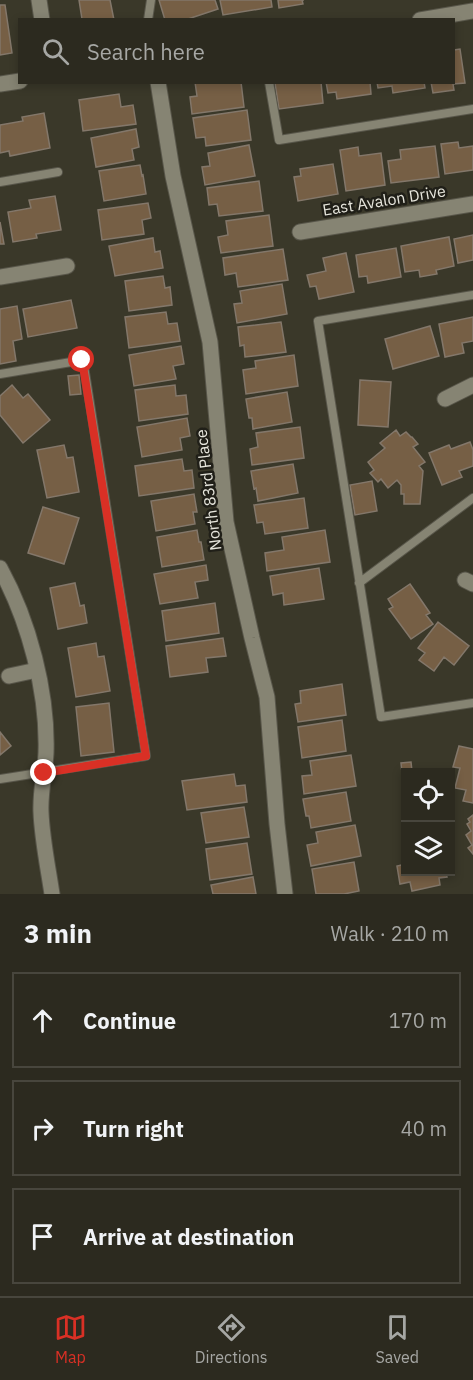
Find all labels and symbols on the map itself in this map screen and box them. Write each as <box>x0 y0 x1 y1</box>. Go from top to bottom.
street label: East Avalon Drive <box>321 180 447 220</box>
route start <box>68 346 94 372</box>
street label: North 83rd Place <box>191 428 225 552</box>
route end <box>30 759 56 785</box>

